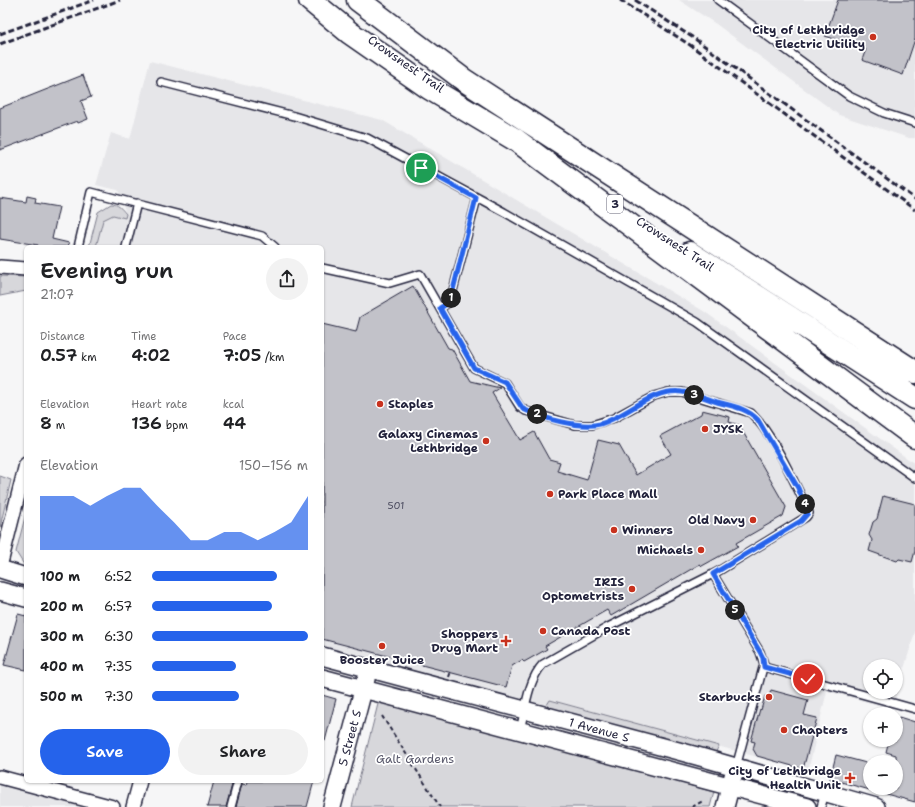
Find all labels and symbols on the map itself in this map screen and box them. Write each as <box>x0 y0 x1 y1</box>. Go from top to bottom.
place label: City of Lethbridge Electric Utility <box>752 22 865 52</box>
street label: Crowsnest Trail <box>365 32 448 97</box>
marker: City of Lethbridge Electric Utility <box>868 32 878 42</box>
pin <box>404 151 438 185</box>
road number: 3 <box>607 195 623 213</box>
street label: Crowsnest Trail <box>633 213 717 275</box>
pin: 1 <box>441 288 461 308</box>
pin: 3 <box>684 385 704 405</box>
place label: Staples <box>388 396 434 412</box>
marker: Staples <box>375 399 385 409</box>
pin: 2 <box>527 404 547 424</box>
place label: JYSK <box>713 421 744 437</box>
marker: JYSK <box>700 424 710 434</box>
place label: Galaxy Cinemas Lethbridge <box>378 426 478 456</box>
marker: Galaxy Cinemas Lethbridge <box>481 436 491 446</box>
place label: Park Place Mall <box>558 486 657 502</box>
marker: Park Place Mall <box>545 489 555 499</box>
pin: 4 <box>795 494 815 514</box>
house number: 501 <box>388 499 404 512</box>
place label: Old Navy <box>688 512 745 528</box>
marker: Old Navy <box>748 515 758 525</box>
place label: Winners <box>622 522 673 538</box>
marker: Winners <box>609 525 619 535</box>
place label: Michaels <box>637 542 693 558</box>
marker: Michaels <box>696 545 706 555</box>
place label: IRIS Optometrists <box>542 574 624 604</box>
marker: IRIS Optometrists <box>627 584 637 594</box>
pin: 5 <box>725 600 745 620</box>
place label: Canada Post <box>551 623 631 639</box>
place label: Shoppers Drug Mart <box>431 626 498 656</box>
marker: Canada Post <box>538 626 548 636</box>
marker: Shoppers Drug Mart <box>501 636 511 646</box>
marker: Booster Juice <box>377 641 387 651</box>
place label: Booster Juice <box>340 652 424 668</box>
pin <box>791 662 825 696</box>
place label: Starbucks <box>699 689 761 705</box>
marker: Starbucks <box>764 692 774 702</box>
street label: 5 Street S <box>335 708 365 768</box>
street label: 1 Avenue S <box>567 714 631 746</box>
place label: Chapters <box>792 722 848 738</box>
marker: Chapters <box>779 725 789 735</box>
park label: Galt Gardens <box>376 751 454 767</box>
place label: City of Lethbridge Health Unit <box>728 763 841 793</box>
marker: City of Lethbridge Health Unit <box>844 772 856 784</box>

